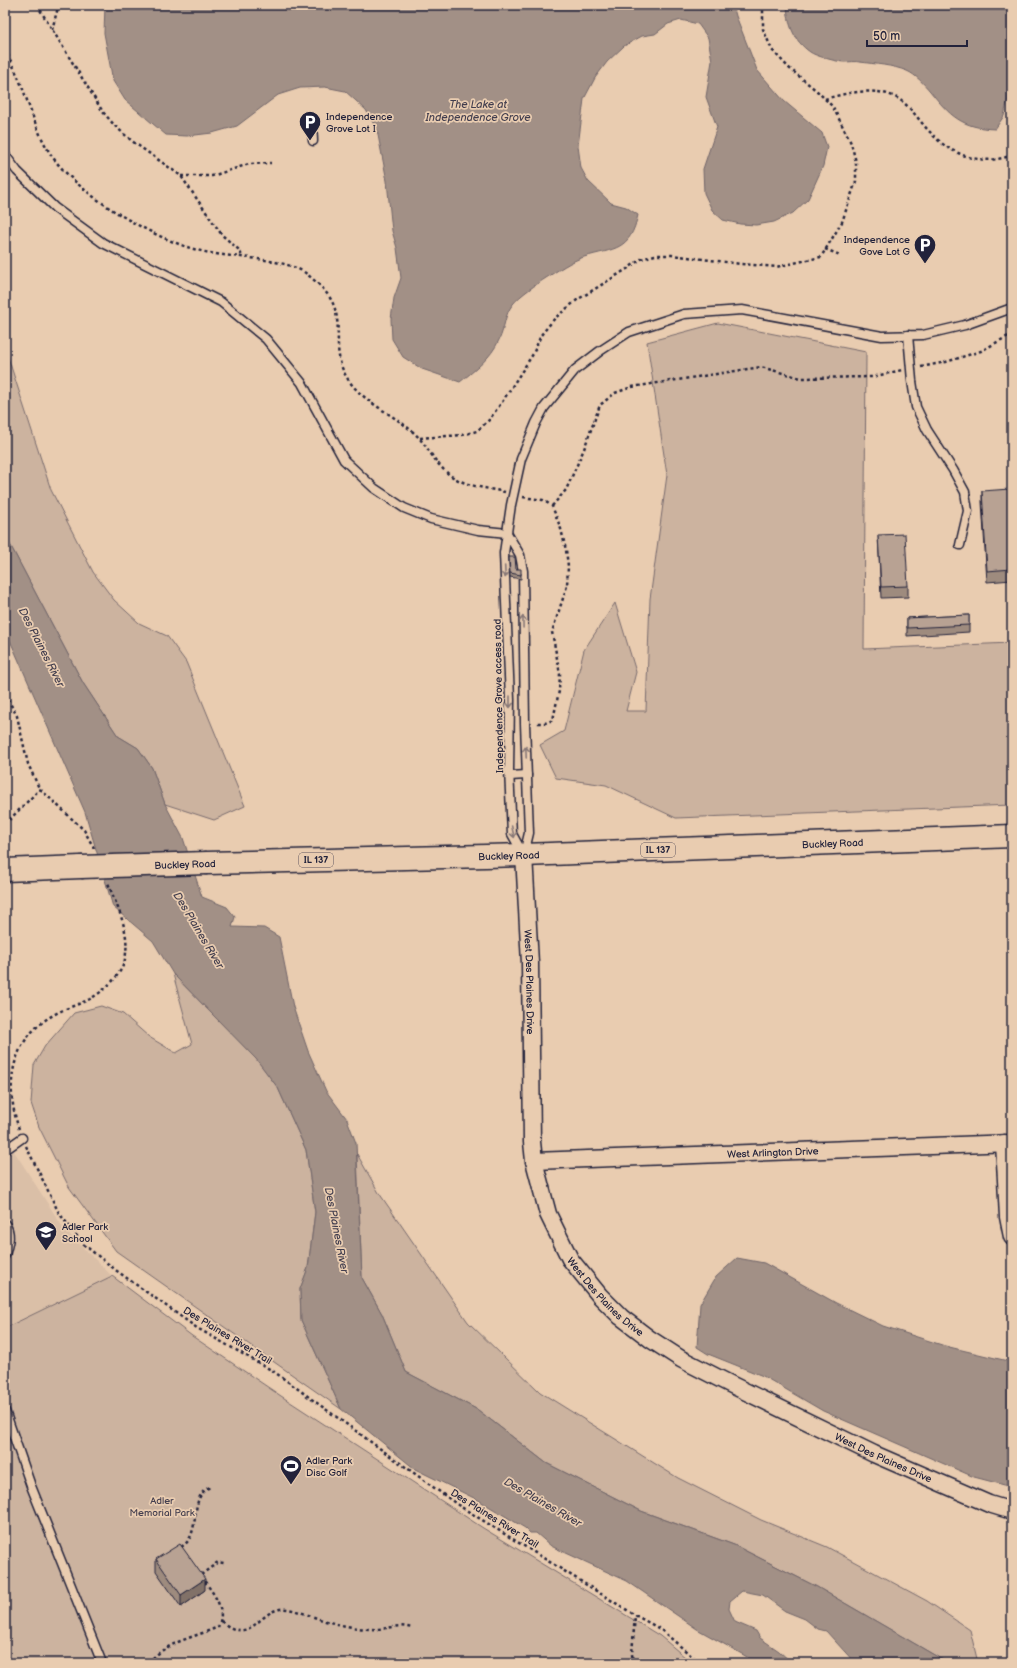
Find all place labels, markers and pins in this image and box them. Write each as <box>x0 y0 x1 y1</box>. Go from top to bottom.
parking icon: Independence Grove Lot I <box>297 109 323 142</box>
place label: Independence Grove Lot I <box>326 111 392 135</box>
parking icon: Independence Gove Lot G <box>912 232 938 265</box>
place label: Independence Gove Lot G <box>844 234 910 258</box>
school or university icon: Adler Park School <box>33 1219 59 1252</box>
place label: Adler Park School <box>62 1221 108 1245</box>
sports icon: Adler Park Disc Golf <box>278 1453 304 1486</box>
place label: Adler Park Disc Golf <box>306 1455 352 1479</box>

